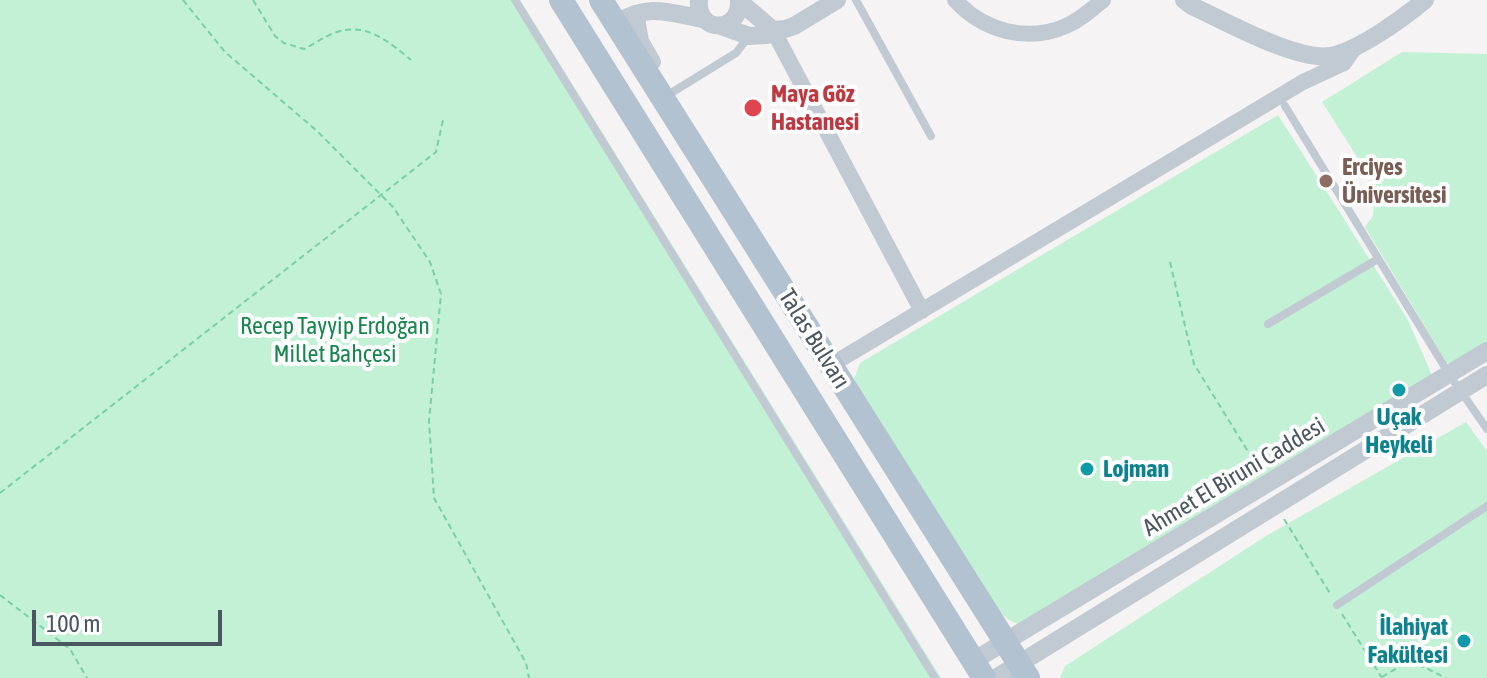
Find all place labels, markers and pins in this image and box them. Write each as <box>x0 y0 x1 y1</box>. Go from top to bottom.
place label: Maya Göz Hastanesi <box>771 80 859 136</box>
marker: Maya Göz Hastanesi <box>742 97 764 119</box>
place label: Erciyes Üniversitesi <box>1342 153 1446 209</box>
marker: Erciyes Üniversitesi <box>1317 172 1335 190</box>
marker: Uçak Heykeli <box>1390 381 1408 399</box>
place label: Uçak Heykeli <box>1365 403 1433 459</box>
place label: Lojman <box>1103 455 1169 483</box>
marker: Lojman <box>1078 460 1096 478</box>
place label: İlahiyat Fakültesi <box>1368 613 1448 669</box>
marker: İlahiyat Fakültesi <box>1455 632 1473 650</box>

